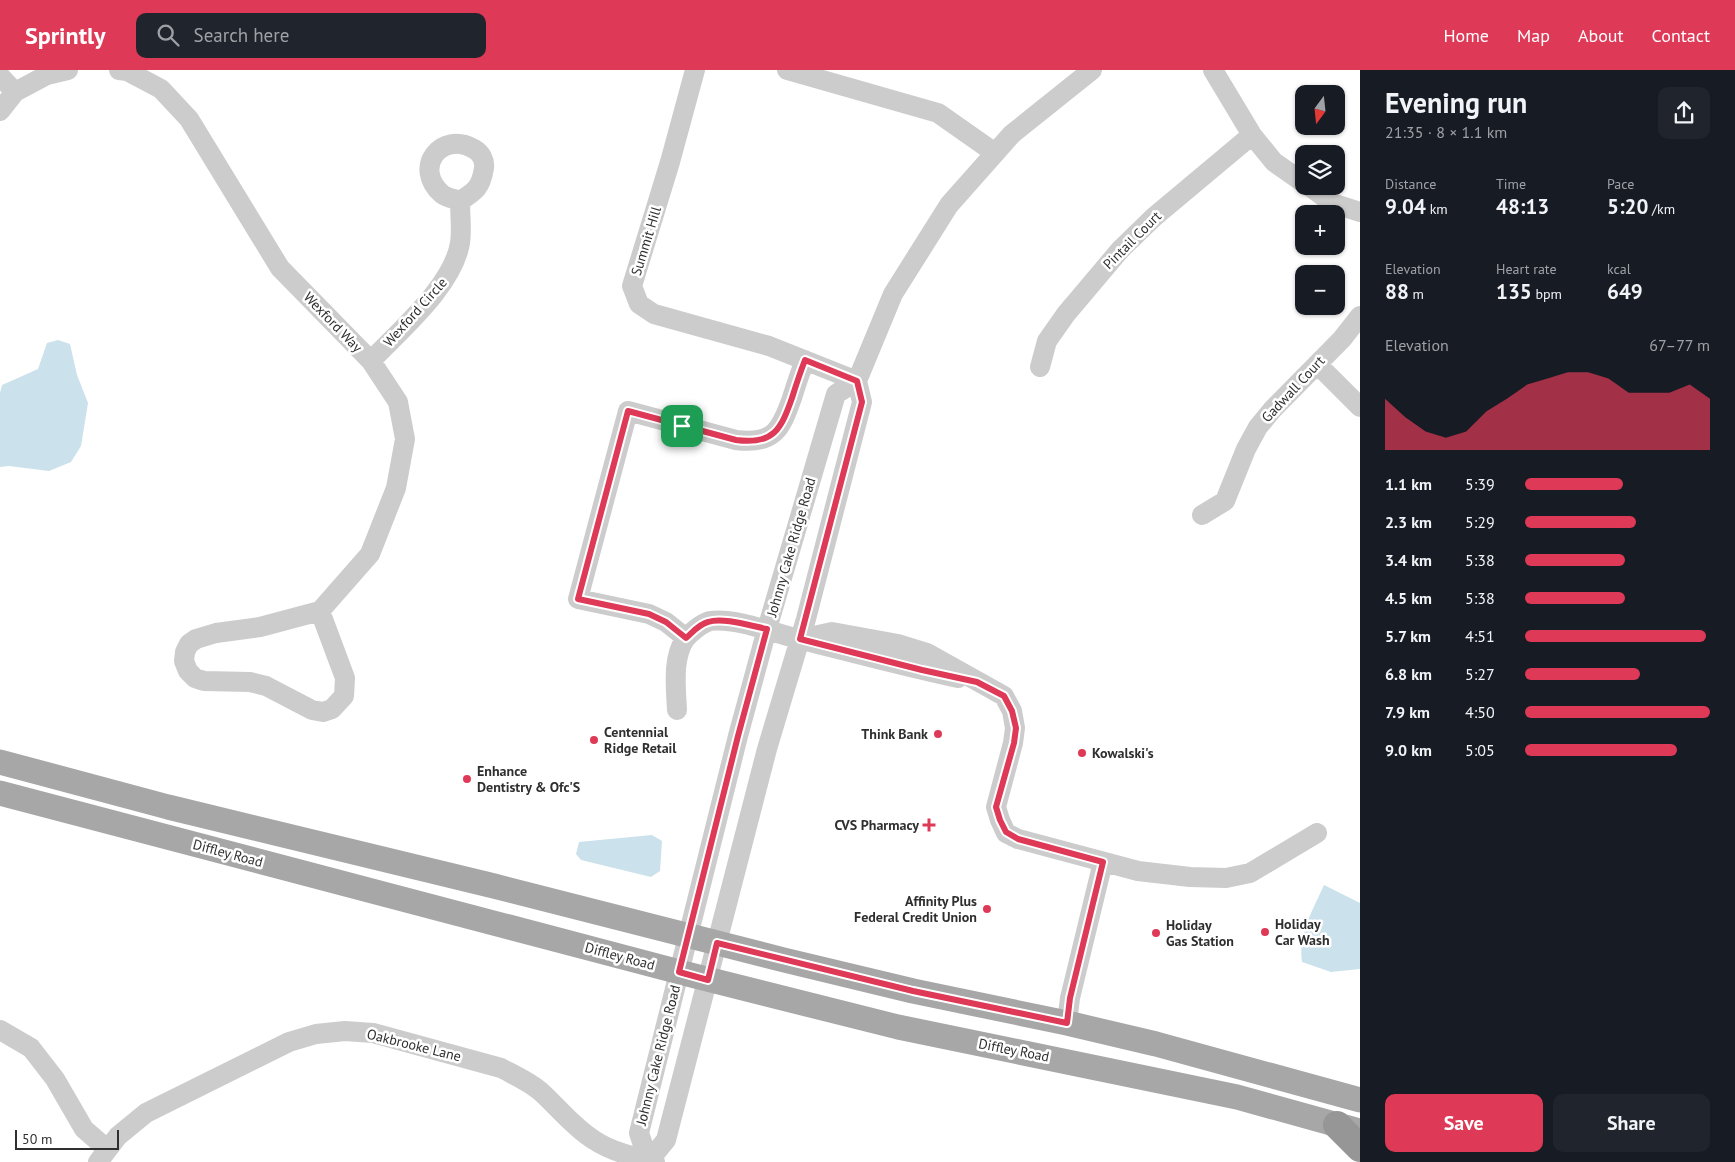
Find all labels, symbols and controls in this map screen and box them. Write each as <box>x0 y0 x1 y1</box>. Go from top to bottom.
search box <box>136 13 486 58</box>
text: Sprintly <box>25 20 106 51</box>
icon: search <box>154 21 182 49</box>
text: Search here <box>194 23 289 47</box>
text: Home <box>1443 24 1489 47</box>
text: Map <box>1517 24 1550 47</box>
text: About <box>1578 24 1624 47</box>
text: Contact <box>1652 24 1710 47</box>
text: Evening run <box>1385 84 1527 121</box>
north arrow <box>1295 85 1345 135</box>
map controls <box>1295 85 1345 315</box>
button: share <box>1658 87 1710 139</box>
text: 21:35 · 8 × 1.1 km <box>1385 122 1507 142</box>
button: layers <box>1295 145 1345 195</box>
text: Distance <box>1385 175 1436 193</box>
text: Time <box>1496 175 1526 193</box>
text: Pace <box>1607 175 1634 193</box>
text: 9.04 <box>1385 193 1426 220</box>
text: 48:13 <box>1496 193 1549 220</box>
text: 5:20 <box>1607 193 1648 220</box>
text: km <box>1426 200 1448 218</box>
text: /km <box>1648 200 1675 218</box>
street label: Summit Hill <box>627 204 665 278</box>
button: + <box>1295 205 1345 255</box>
street label: Pintail Court <box>1099 207 1165 273</box>
text: Elevation <box>1385 260 1441 278</box>
text: Heart rate <box>1496 260 1557 278</box>
text: kcal <box>1607 260 1631 278</box>
button: − <box>1295 265 1345 315</box>
street label: Wexford Circle <box>379 274 451 350</box>
text: 88 <box>1385 278 1409 305</box>
text: 135 <box>1496 278 1532 305</box>
text: 649 <box>1607 278 1643 305</box>
text: m <box>1409 285 1424 303</box>
text: bpm <box>1532 285 1562 303</box>
street label: Wexford Way <box>300 288 367 356</box>
text: Elevation <box>1385 335 1449 355</box>
text: 67–77 m <box>1649 335 1710 355</box>
street label: Gadwall Court <box>1258 352 1329 426</box>
pin <box>661 405 703 447</box>
icon: arrive <box>668 412 696 440</box>
text: 1.1 km <box>1385 474 1432 494</box>
text: 5:39 <box>1465 474 1495 494</box>
street label: Johnny Cake Ridge Road <box>762 475 820 620</box>
text: 2.3 km <box>1385 512 1432 532</box>
text: 5:29 <box>1465 512 1495 532</box>
text: 3.4 km <box>1385 550 1432 570</box>
text: 5:38 <box>1465 550 1495 570</box>
text: 4.5 km <box>1385 588 1432 608</box>
text: 5:38 <box>1465 588 1495 608</box>
text: 5.7 km <box>1385 626 1431 646</box>
text: 4:51 <box>1465 626 1495 646</box>
text: 6.8 km <box>1385 664 1432 684</box>
text: 5:27 <box>1465 664 1495 684</box>
text: 7.9 km <box>1385 702 1430 722</box>
text: 4:50 <box>1465 702 1495 722</box>
place label: Centennial Ridge Retail <box>604 723 677 757</box>
place label: Think Bank <box>861 725 928 743</box>
marker: Think Bank <box>932 728 944 740</box>
marker: Centennial Ridge Retail <box>588 734 600 746</box>
text: 9.0 km <box>1385 740 1432 760</box>
text: 5:05 <box>1465 740 1495 760</box>
place label: Kowalski's <box>1092 744 1154 762</box>
marker: Kowalski's <box>1076 747 1088 759</box>
place label: Enhance Dentistry & Ofc'S <box>477 762 580 796</box>
marker: Enhance Dentistry & Ofc'S <box>461 773 473 785</box>
place label: CVS Pharmacy <box>834 816 919 834</box>
marker: CVS Pharmacy <box>923 819 935 831</box>
street label: Diffley Road <box>191 835 265 871</box>
place label: Affinity Plus Federal Credit Union <box>854 892 977 926</box>
marker: Affinity Plus Federal Credit Union <box>981 903 993 915</box>
place label: Holiday Car Wash <box>1275 915 1330 949</box>
place label: Holiday Gas Station <box>1166 916 1234 950</box>
marker: Holiday Car Wash <box>1259 926 1271 938</box>
marker: Holiday Gas Station <box>1150 927 1162 939</box>
street label: Diffley Road <box>583 938 657 974</box>
street label: Johnny Cake Ridge Road <box>632 983 684 1128</box>
street label: Oakbrooke Lane <box>365 1025 463 1065</box>
street label: Diffley Road <box>977 1034 1051 1066</box>
button: Save <box>1385 1094 1543 1152</box>
button: Share <box>1553 1094 1710 1152</box>
scale bar <box>15 1127 119 1150</box>
text: 50 m <box>22 1130 52 1148</box>

